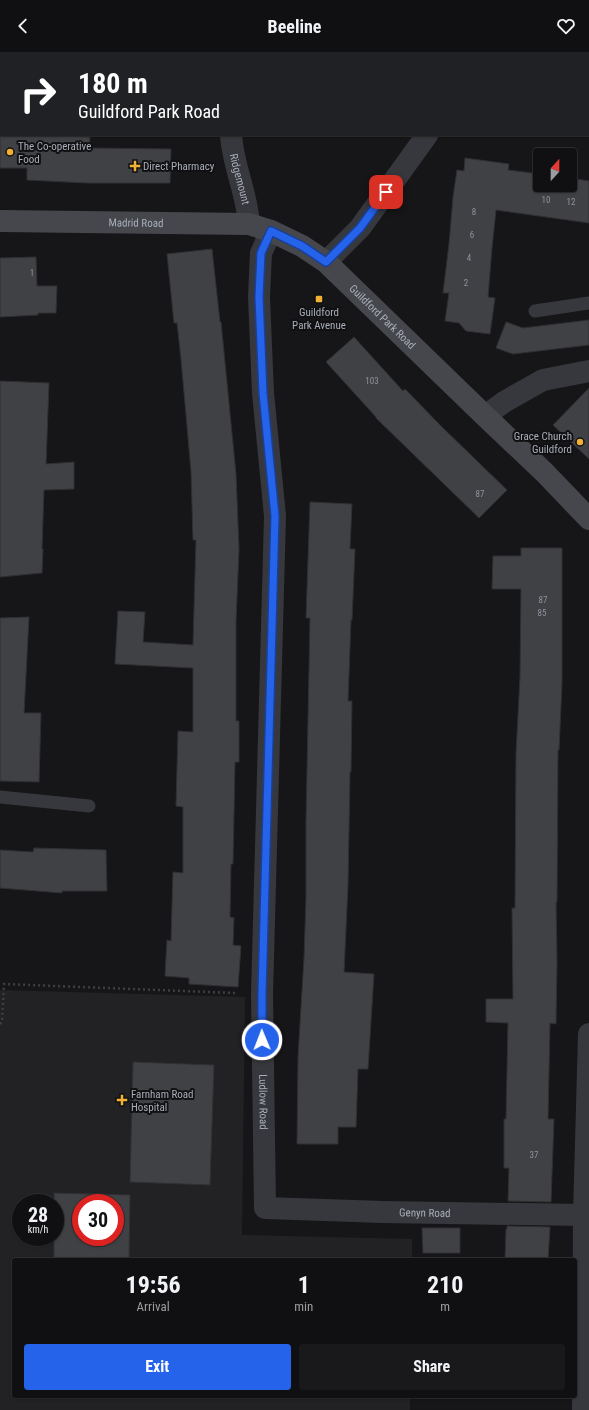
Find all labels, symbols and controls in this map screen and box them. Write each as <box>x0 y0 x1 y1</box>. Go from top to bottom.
icon: back <box>12 15 34 37</box>
icon: heart <box>555 15 577 37</box>
text: Beeline <box>268 16 321 37</box>
text: 180 m <box>78 67 148 100</box>
icon: right <box>12 68 64 120</box>
text: Guildford Park Road <box>78 101 220 122</box>
place label: The Co-operative Food <box>18 140 91 166</box>
marker: The Co-operative Food <box>5 147 15 157</box>
north arrow <box>533 148 577 192</box>
map controls <box>533 148 577 192</box>
street label: Ridgemount <box>227 152 253 206</box>
place label: Direct Pharmacy <box>143 160 215 173</box>
marker: Direct Pharmacy <box>130 161 140 171</box>
pin <box>369 175 403 209</box>
icon: arrive <box>375 181 397 203</box>
house number: 10 <box>542 195 550 205</box>
house number: 12 <box>567 197 576 207</box>
house number: 8 <box>472 207 476 217</box>
street label: Madrid Road <box>108 216 164 229</box>
house number: 6 <box>470 230 474 240</box>
house number: 4 <box>467 253 472 263</box>
house number: 1 <box>30 268 34 278</box>
house number: 2 <box>464 278 469 288</box>
street label: Guildford Park Road <box>347 282 418 352</box>
marker: Guildford Park Avenue <box>314 294 324 304</box>
place label: Guildford Park Avenue <box>292 306 346 332</box>
house number: 103 <box>365 376 379 386</box>
place label: Grace Church Guildford <box>514 430 572 456</box>
marker: Grace Church Guildford <box>575 437 585 447</box>
house number: 87 <box>476 489 485 499</box>
house number: 87 <box>539 595 548 605</box>
house number: 85 <box>538 608 547 618</box>
position arrow <box>241 1019 283 1061</box>
street label: Ludlow Road <box>257 1074 270 1130</box>
place label: Farnham Road Hospital <box>131 1088 194 1114</box>
marker: Farnham Road Hospital <box>116 1094 128 1106</box>
house number: 37 <box>530 1150 539 1160</box>
speed limit sign: 30 <box>72 1194 124 1246</box>
text: 28 <box>28 1203 48 1227</box>
street label: Genyn Road <box>399 1206 451 1220</box>
text: km/h <box>28 1224 48 1235</box>
text: 19:56 <box>126 1271 181 1299</box>
text: 1 <box>298 1271 310 1299</box>
text: 210 <box>427 1271 463 1299</box>
text: Arrival <box>137 1299 170 1314</box>
text: min <box>294 1299 313 1314</box>
text: m <box>440 1299 450 1314</box>
button: Exit <box>24 1344 291 1390</box>
button: Share <box>299 1344 565 1390</box>

